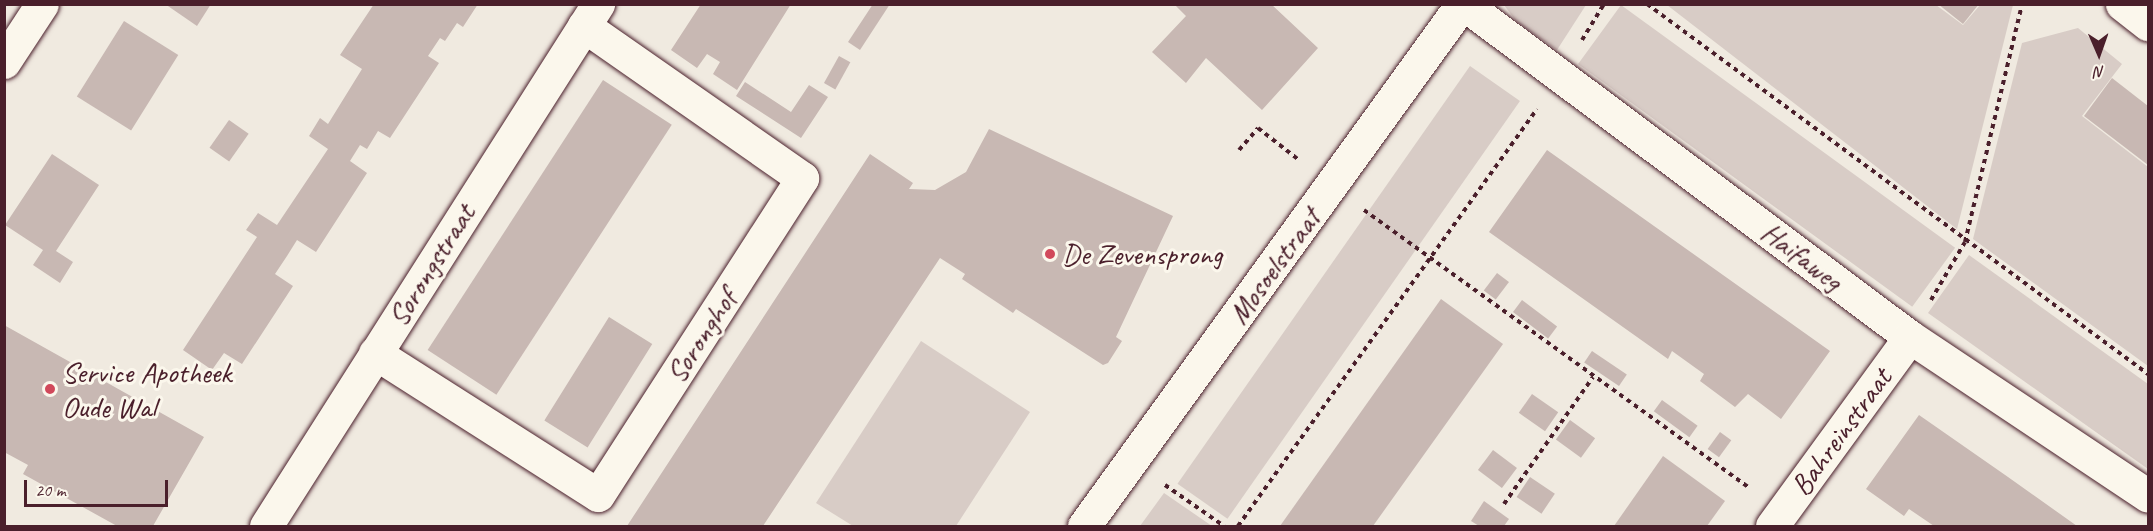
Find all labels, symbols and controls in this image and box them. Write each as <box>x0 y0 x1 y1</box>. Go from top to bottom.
north arrow <box>2069 24 2129 84</box>
text: N <box>2094 62 2105 82</box>
street label: Sorongstraat <box>380 197 482 333</box>
street label: Mosoelstraat <box>1220 201 1328 331</box>
street label: Haifaweg <box>1754 214 1850 298</box>
place label: De Zevensprong <box>1062 236 1221 272</box>
marker: De Zevensprong <box>1043 247 1057 261</box>
street label: Soronghof <box>658 283 744 389</box>
place label: Service Apotheek Oude Wal <box>62 354 231 424</box>
street label: Bahreinstraat <box>1783 361 1899 503</box>
marker: Service Apotheek Oude Wal <box>43 382 57 396</box>
scale bar <box>27 468 171 506</box>
text: 20 m <box>35 479 66 501</box>

